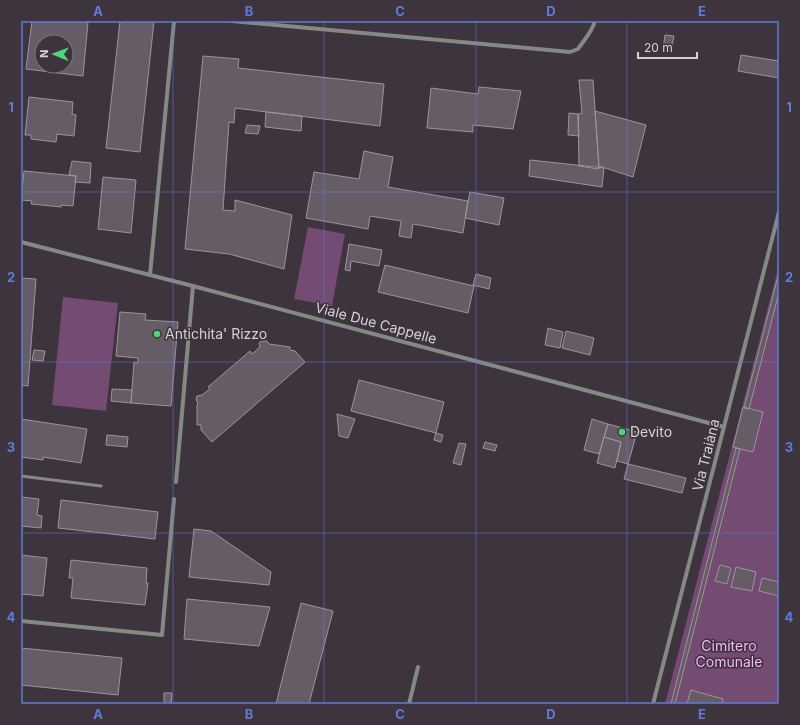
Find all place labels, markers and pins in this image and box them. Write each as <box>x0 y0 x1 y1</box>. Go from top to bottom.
place label: Antichita' Rizzo <box>165 325 267 342</box>
marker: Antichita' Rizzo <box>152 329 162 339</box>
place label: Devito <box>630 423 672 440</box>
marker: Devito <box>617 427 627 437</box>

